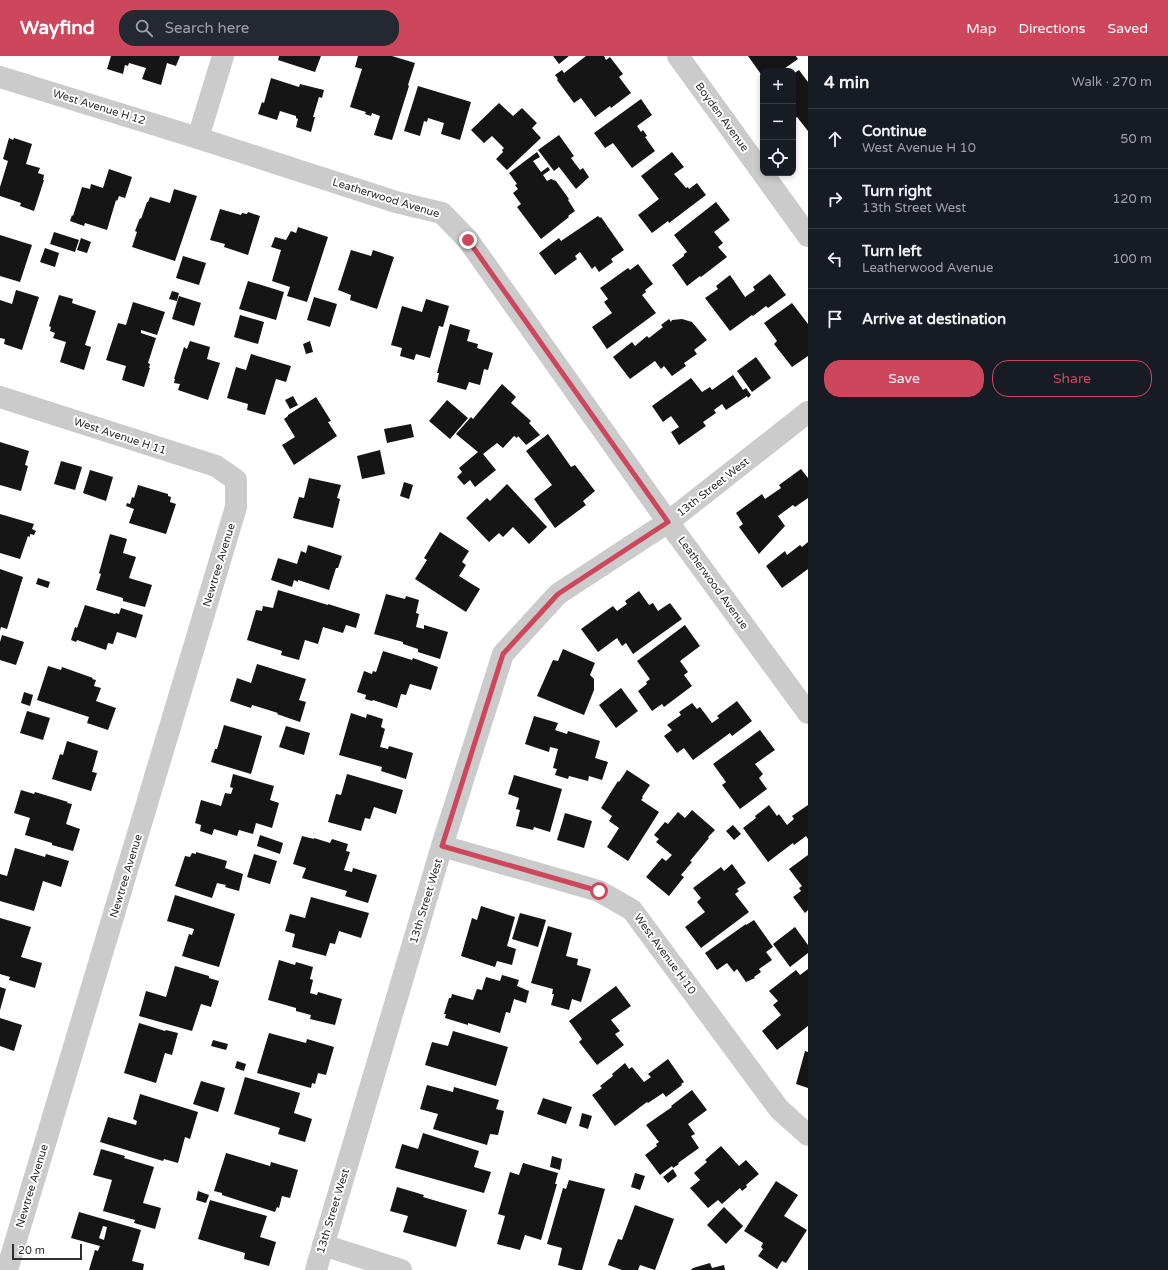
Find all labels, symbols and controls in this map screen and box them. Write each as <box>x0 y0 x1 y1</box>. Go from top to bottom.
search box <box>119 10 399 46</box>
text: Wayfind <box>20 17 95 39</box>
icon: search <box>133 17 155 39</box>
text: Search here <box>165 19 249 37</box>
text: Map <box>966 20 997 37</box>
text: Directions <box>1019 20 1086 37</box>
text: Saved <box>1108 20 1148 37</box>
map controls <box>760 68 796 176</box>
button: + <box>760 68 796 104</box>
text: 4 min <box>824 72 869 93</box>
text: Walk · 270 m <box>1072 74 1152 90</box>
street label: Boyden Avenue <box>693 80 751 154</box>
street label: West Avenue H 12 <box>51 87 147 127</box>
button: − <box>760 104 796 140</box>
text: Continue <box>862 122 926 140</box>
icon: ahead <box>824 128 846 150</box>
text: 50 m <box>1120 131 1152 147</box>
button: locate <box>760 140 796 176</box>
text: West Avenue H 10 <box>862 140 976 156</box>
street label: Leatherwood Avenue <box>331 176 441 220</box>
text: Turn right <box>862 182 932 200</box>
icon: right <box>824 188 846 210</box>
text: 120 m <box>1112 191 1152 207</box>
text: 13th Street West <box>862 200 966 216</box>
route end <box>459 231 477 249</box>
text: Turn left <box>862 242 922 260</box>
icon: left <box>824 248 846 270</box>
text: 100 m <box>1112 251 1152 267</box>
text: Leatherwood Avenue <box>862 260 993 276</box>
icon: arrive <box>824 308 846 330</box>
text: Arrive at destination <box>862 310 1006 328</box>
button: Save <box>824 360 984 397</box>
button: Share <box>992 360 1152 397</box>
street label: West Avenue H 11 <box>72 415 168 457</box>
street label: 13th Street West <box>674 455 752 519</box>
street label: Newtree Avenue <box>200 522 238 608</box>
street label: Leatherwood Avenue <box>675 534 751 632</box>
street label: Newtree Avenue <box>107 833 145 919</box>
street label: 13th Street West <box>407 857 445 945</box>
route start <box>590 882 608 900</box>
street label: West Avenue H 10 <box>631 911 699 997</box>
street label: Newtree Avenue <box>13 1143 51 1229</box>
street label: 13th Street West <box>314 1167 352 1255</box>
scale bar <box>12 1242 82 1261</box>
text: 20 m <box>18 1244 45 1257</box>

